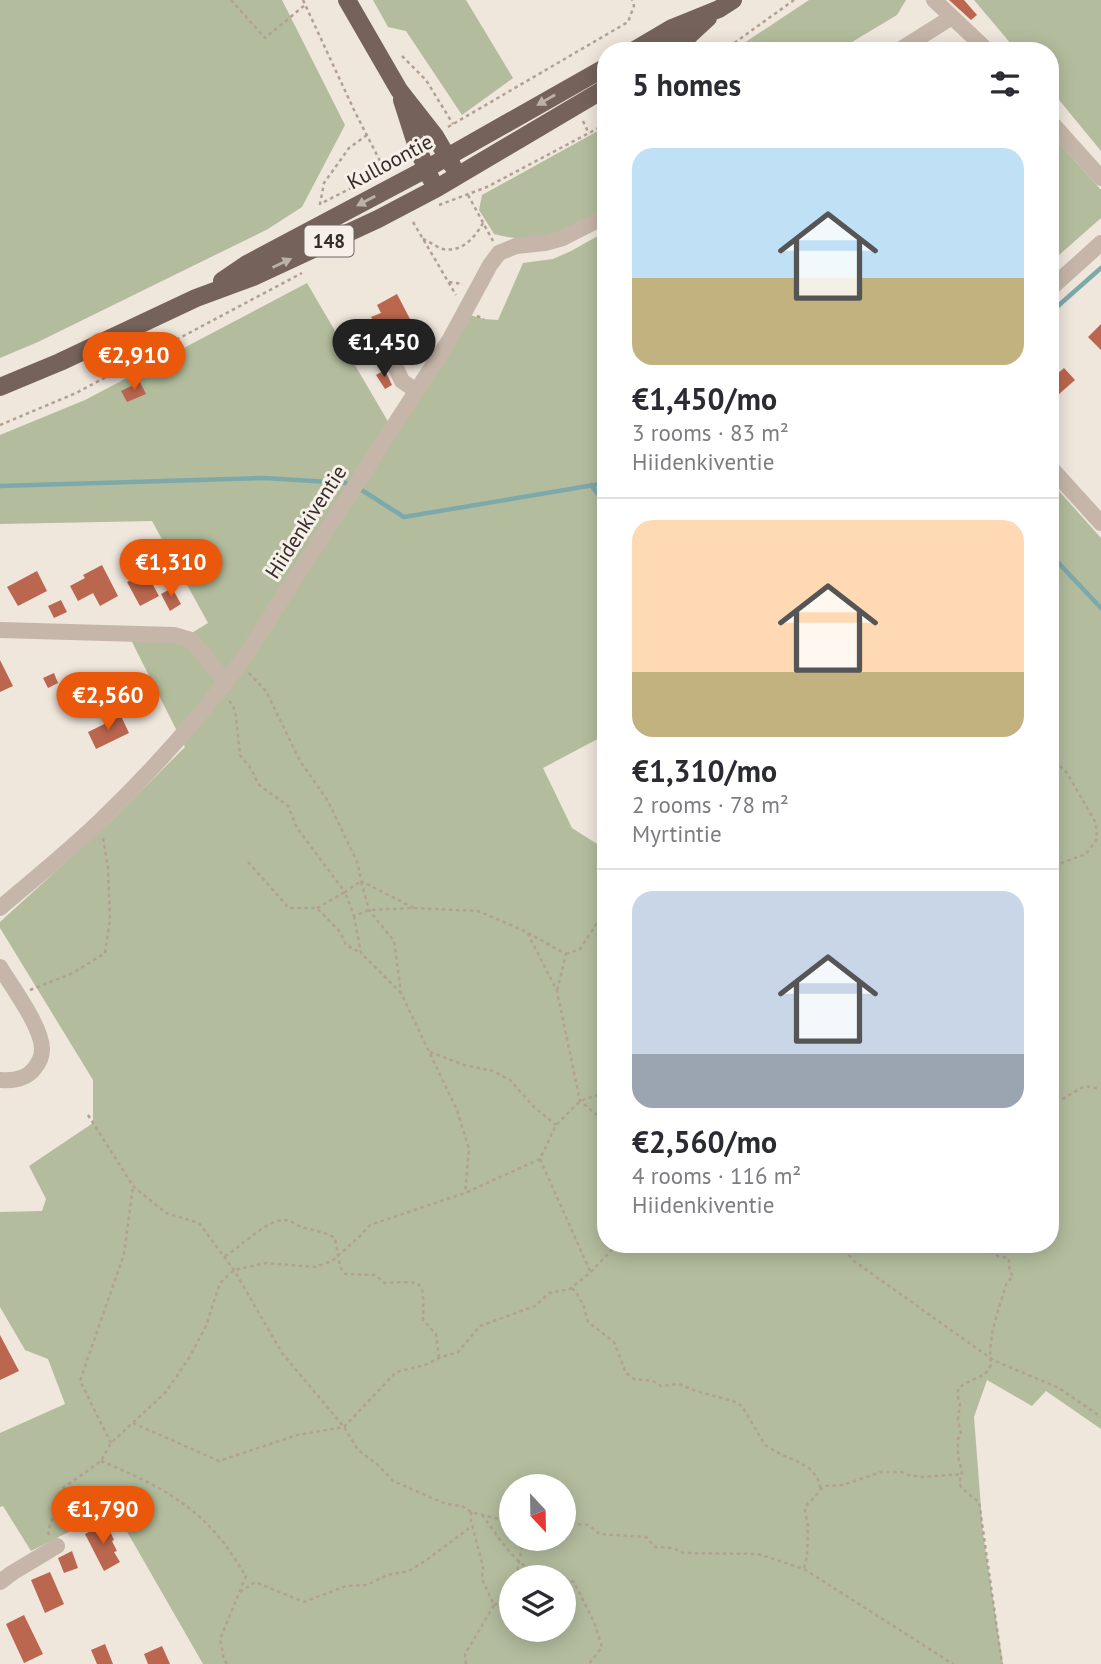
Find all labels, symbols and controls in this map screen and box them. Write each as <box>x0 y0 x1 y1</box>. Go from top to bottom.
text: 5 homes <box>632 65 741 104</box>
icon: filters <box>986 65 1024 103</box>
one-way arrow <box>537 94 556 107</box>
street label: Kulloontie <box>342 128 437 195</box>
icon: home <box>765 193 891 319</box>
one-way arrow <box>355 195 375 207</box>
road number: 148 <box>304 226 354 256</box>
one-way arrow <box>272 257 292 269</box>
pin: €1,450 <box>327 320 441 379</box>
text: €1,450 <box>348 327 420 356</box>
pin: €2,910 <box>77 332 191 392</box>
text: €2,910 <box>98 340 170 369</box>
text: €1,450/mo <box>632 379 777 418</box>
text: 3 rooms · 83 m² <box>632 418 789 447</box>
text: Hiidenkiventie <box>632 447 774 476</box>
street label: Hiidenkiventie <box>259 460 352 584</box>
pin: €1,310 <box>114 540 228 599</box>
text: €1,310 <box>135 547 207 576</box>
icon: home <box>765 565 891 691</box>
pin: €2,560 <box>51 672 165 732</box>
text: €2,560 <box>72 680 144 709</box>
text: €1,310/mo <box>632 751 777 790</box>
text: 2 rooms · 78 m² <box>632 790 789 819</box>
text: Myrtintie <box>632 819 722 848</box>
icon: home <box>765 936 891 1062</box>
text: €2,560/mo <box>632 1122 777 1161</box>
text: 4 rooms · 116 m² <box>632 1161 801 1190</box>
text: Hiidenkiventie <box>632 1190 774 1219</box>
north arrow <box>499 1474 576 1550</box>
map controls <box>499 1474 576 1642</box>
pin: €1,790 <box>46 1486 160 1546</box>
text: €1,790 <box>67 1494 139 1523</box>
button: layers <box>499 1565 576 1642</box>

